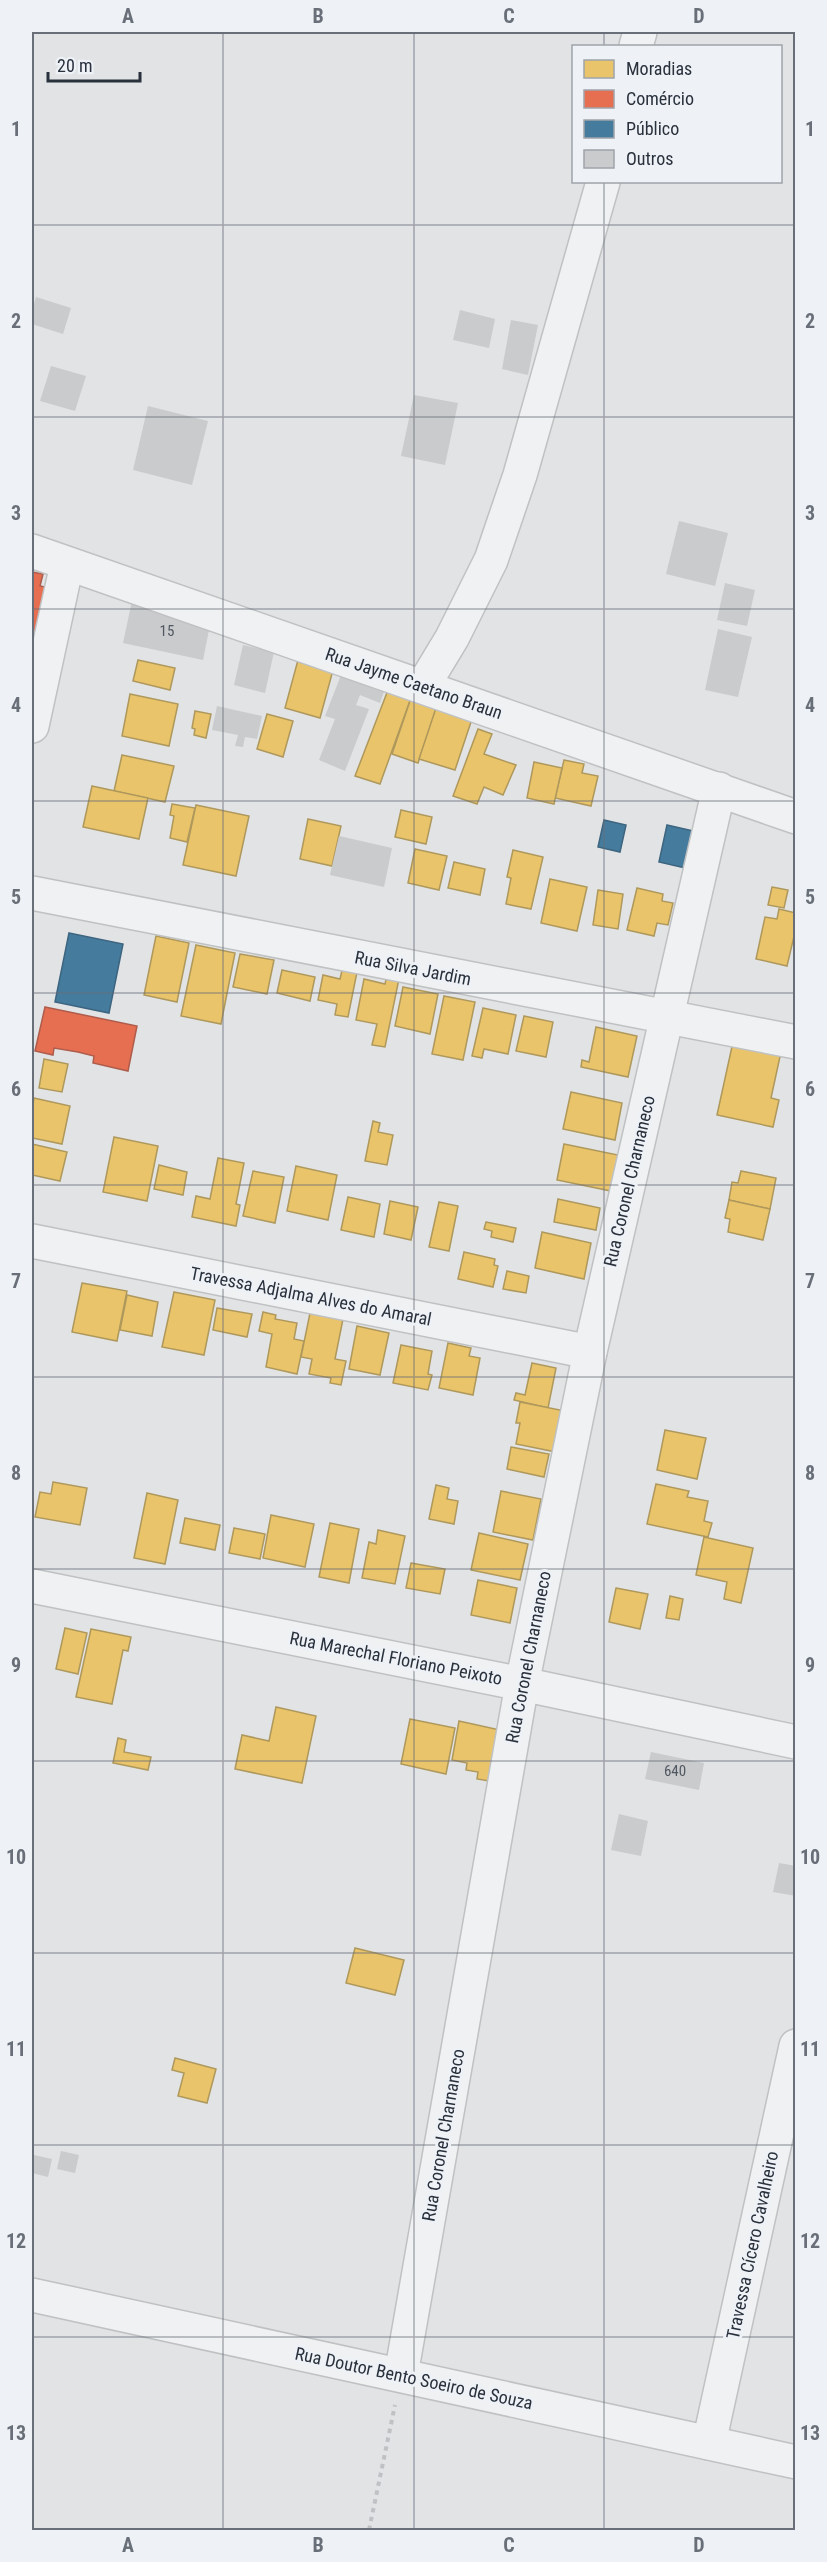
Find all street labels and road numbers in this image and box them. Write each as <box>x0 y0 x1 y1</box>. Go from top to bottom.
street label: Rua Jayme Caetano Braun <box>323 643 505 723</box>
street label: Rua Silva Jardim <box>353 946 473 990</box>
street label: Rua Coronel Charnaneco <box>599 1093 659 1269</box>
street label: Travessa Adjalma Alves do Amaral <box>189 1262 433 1330</box>
street label: Rua Coronel Charnaneco <box>501 1569 555 1745</box>
street label: Rua Marechal Floriano Peixoto <box>288 1627 504 1689</box>
street label: Rua Coronel Charnaneco <box>417 2047 469 2223</box>
street label: Travessa Cícero Cavalheiro <box>722 2149 782 2341</box>
street label: Rua Doutor Bento Soeiro de Souza <box>293 2343 535 2413</box>

